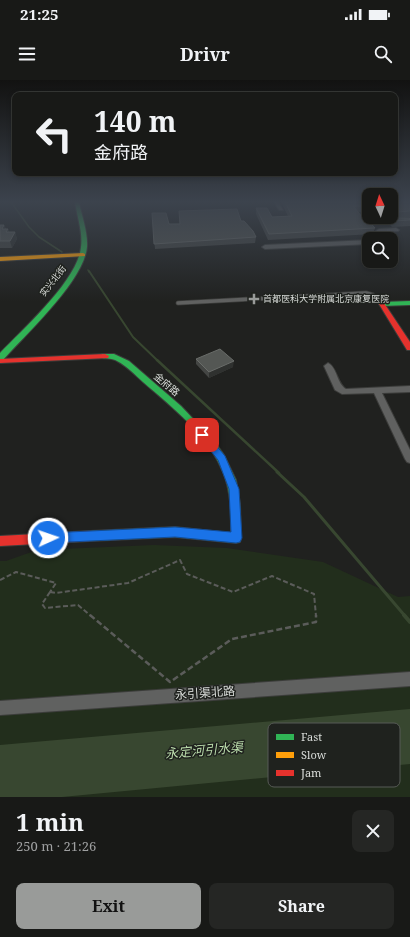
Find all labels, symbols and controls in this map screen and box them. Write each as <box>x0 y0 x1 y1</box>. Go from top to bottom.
text: 21:25 <box>20 4 58 24</box>
text: Drivr <box>180 42 230 66</box>
icon: menu <box>16 43 38 65</box>
icon: search <box>372 43 394 65</box>
text: 140 m <box>94 102 176 140</box>
icon: left <box>28 108 80 160</box>
text: 金府路 <box>94 140 148 164</box>
north arrow <box>362 188 398 224</box>
map controls <box>362 188 398 268</box>
button: search <box>362 232 398 268</box>
street label: 实兴北街 <box>36 263 69 299</box>
place label: 首都医科大学附属北京康复医院 <box>263 292 389 305</box>
marker: 首都医科大学附属北京康复医院 <box>248 293 260 305</box>
street label: 金府路 <box>151 369 183 399</box>
pin <box>185 418 219 452</box>
icon: arrive <box>191 424 213 446</box>
position arrow <box>27 517 69 559</box>
street label: 永引渠北路 <box>174 682 235 703</box>
legend <box>268 723 400 787</box>
text: Fast <box>301 729 322 744</box>
water label: 永定河引水渠 <box>164 737 246 762</box>
text: Slow <box>301 747 327 762</box>
text: Jam <box>300 765 322 780</box>
text: 1 min <box>16 805 84 838</box>
button: close <box>352 810 394 852</box>
text: 250 m · 21:26 <box>16 837 96 855</box>
button: Exit <box>16 883 201 929</box>
button: Share <box>209 883 394 929</box>

